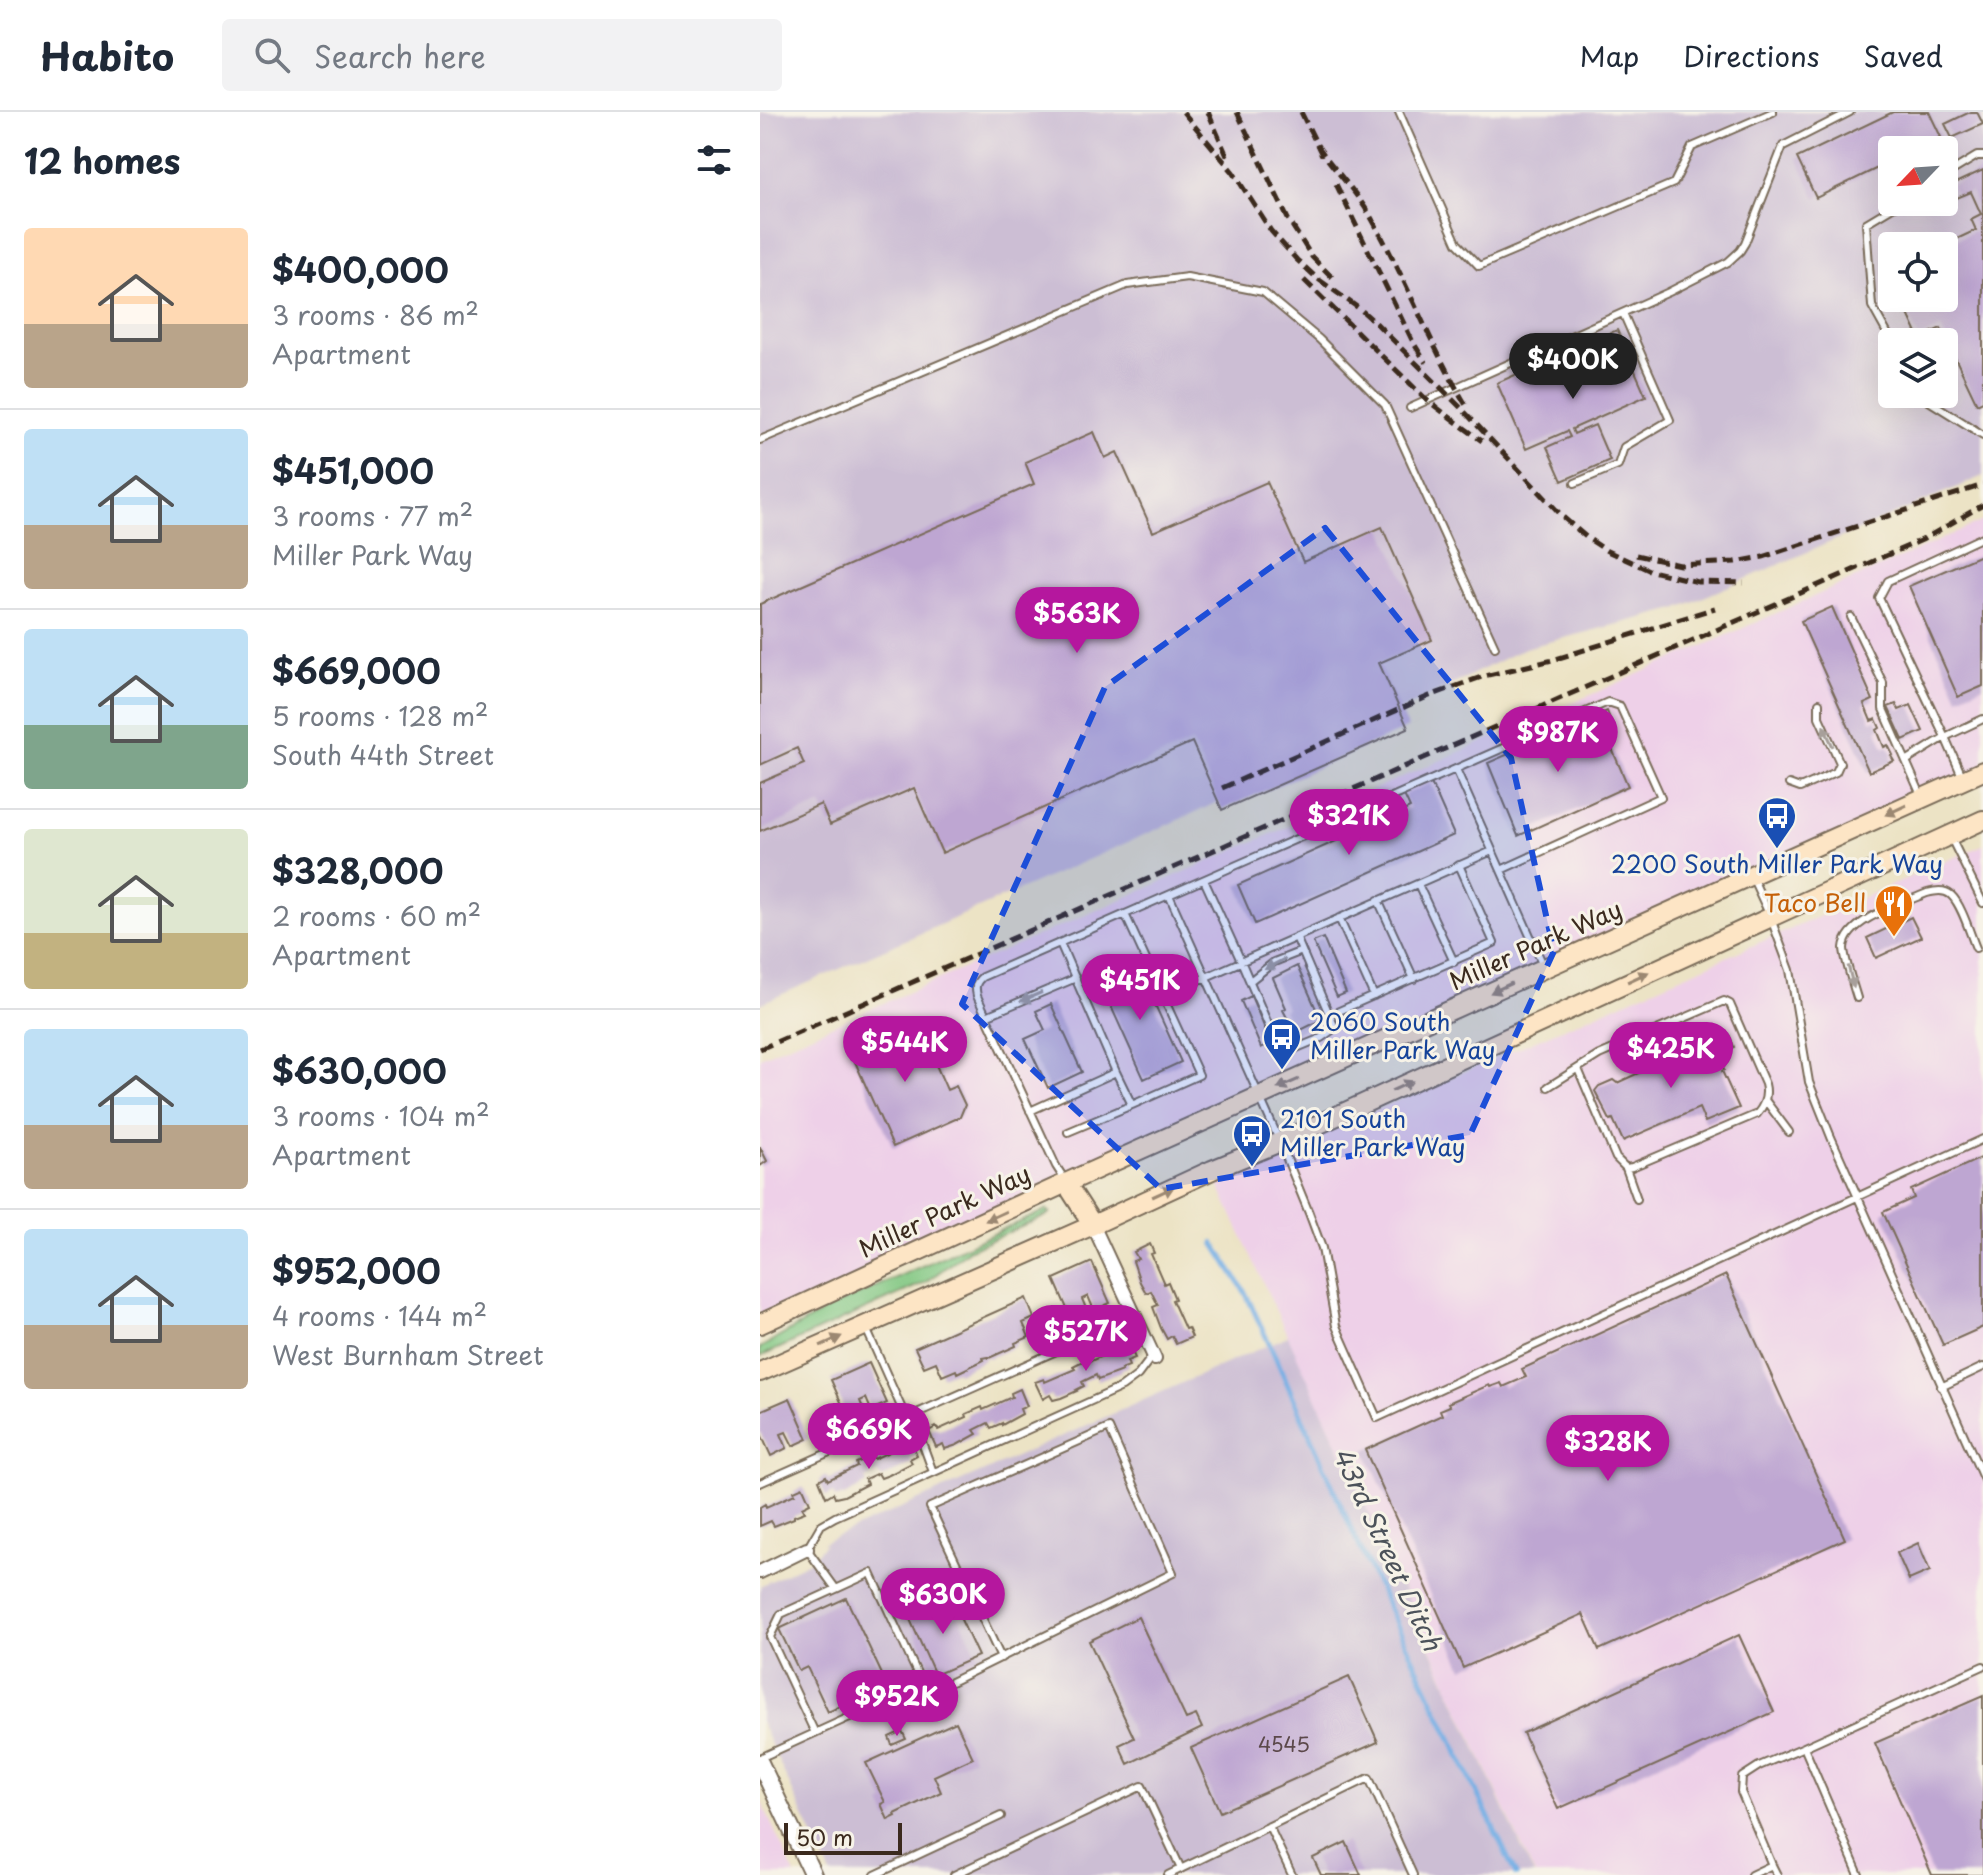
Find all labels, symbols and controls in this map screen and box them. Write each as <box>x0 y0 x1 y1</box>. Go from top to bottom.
search box <box>222 19 782 91</box>
text: Habito <box>40 27 174 84</box>
icon: search <box>250 33 294 77</box>
text: Search here <box>314 33 486 78</box>
text: Map <box>1580 34 1639 77</box>
text: Directions <box>1683 34 1820 77</box>
text: Saved <box>1864 34 1943 77</box>
text: 12 homes <box>24 134 180 186</box>
north arrow <box>1878 136 1958 216</box>
map controls <box>1878 136 1958 408</box>
icon: filters <box>692 138 736 182</box>
button: locate <box>1878 232 1958 312</box>
text: $400,000 <box>272 243 449 295</box>
icon: home <box>88 260 184 356</box>
text: 3 rooms · 86 m² <box>272 295 479 334</box>
button: layers <box>1878 328 1958 408</box>
pin: $400K <box>1517 333 1629 401</box>
text: Apartment <box>272 334 411 373</box>
text: $400K <box>1527 339 1619 378</box>
text: $451,000 <box>272 444 434 496</box>
icon: home <box>88 461 184 557</box>
text: 3 rooms · 77 m² <box>272 496 473 535</box>
text: Miller Park Way <box>272 535 473 574</box>
pin: $563K <box>1021 587 1133 655</box>
text: $563K <box>1033 593 1121 632</box>
text: $669,000 <box>272 644 441 696</box>
icon: home <box>88 661 184 757</box>
text: 5 rooms · 128 m² <box>272 696 488 735</box>
pin: $987K <box>1502 706 1614 774</box>
text: $987K <box>1517 712 1599 751</box>
one-way arrow <box>1821 724 1835 748</box>
text: South 44th Street <box>272 735 494 774</box>
pin: $321K <box>1293 789 1405 857</box>
text: $321K <box>1308 795 1390 834</box>
bus stop icon: 2200 South Miller Park Way <box>1756 795 1798 850</box>
one-way arrow <box>1884 803 1908 817</box>
text: $328,000 <box>272 844 443 896</box>
place label: 2200 South Miller Park Way <box>1611 845 1943 881</box>
icon: home <box>88 861 184 957</box>
restaurant icon: Taco Bell <box>1873 883 1915 938</box>
place label: Taco Bell <box>1764 884 1866 920</box>
street label: Miller Park Way <box>1443 890 1627 998</box>
text: 2 rooms · 60 m² <box>272 896 481 935</box>
text: Apartment <box>272 935 411 974</box>
pin: $451K <box>1084 954 1196 1022</box>
one-way arrow <box>1263 957 1286 970</box>
text: $451K <box>1100 960 1180 999</box>
one-way arrow <box>1846 965 1858 990</box>
one-way arrow <box>1626 970 1649 984</box>
one-way arrow <box>1490 981 1513 995</box>
one-way arrow <box>1019 990 1043 1003</box>
place label: 2060 South Miller Park Way <box>1310 1003 1496 1067</box>
pin: $544K <box>849 1016 961 1084</box>
bus stop icon: 2060 South Miller Park Way <box>1261 1016 1303 1071</box>
text: $544K <box>861 1022 949 1061</box>
pin: $425K <box>1615 1022 1727 1090</box>
text: $425K <box>1627 1028 1715 1067</box>
text: $630,000 <box>272 1044 447 1096</box>
icon: home <box>88 1061 184 1157</box>
one-way arrow <box>1276 1078 1300 1091</box>
one-way arrow <box>1390 1079 1413 1093</box>
text: 3 rooms · 104 m² <box>272 1096 490 1135</box>
place label: 2101 South Miller Park Way <box>1280 1100 1466 1164</box>
bus stop icon: 2101 South Miller Park Way <box>1231 1113 1273 1168</box>
text: Apartment <box>272 1135 411 1174</box>
street label: Miller Park Way <box>852 1155 1036 1266</box>
one-way arrow <box>1152 1185 1175 1199</box>
one-way arrow <box>984 1209 1007 1222</box>
text: $952,000 <box>272 1244 441 1296</box>
icon: home <box>88 1261 184 1357</box>
text: 4 rooms · 144 m² <box>272 1296 487 1335</box>
pin: $527K <box>1030 1305 1142 1373</box>
text: $527K <box>1044 1311 1128 1350</box>
one-way arrow <box>820 1334 843 1347</box>
text: West Burnham Street <box>272 1335 544 1374</box>
pin: $669K <box>813 1403 925 1471</box>
text: $669K <box>826 1409 912 1448</box>
pin: $328K <box>1552 1415 1664 1483</box>
text: $328K <box>1564 1421 1652 1460</box>
water label: 43rd Street Ditch <box>1324 1440 1453 1657</box>
pin: $630K <box>887 1568 999 1636</box>
text: $630K <box>899 1574 987 1613</box>
pin: $952K <box>841 1670 953 1738</box>
text: $952K <box>854 1676 940 1715</box>
house number: 4545 <box>1258 1729 1310 1759</box>
scale bar <box>784 1819 902 1855</box>
text: 50 m <box>796 1820 853 1853</box>

